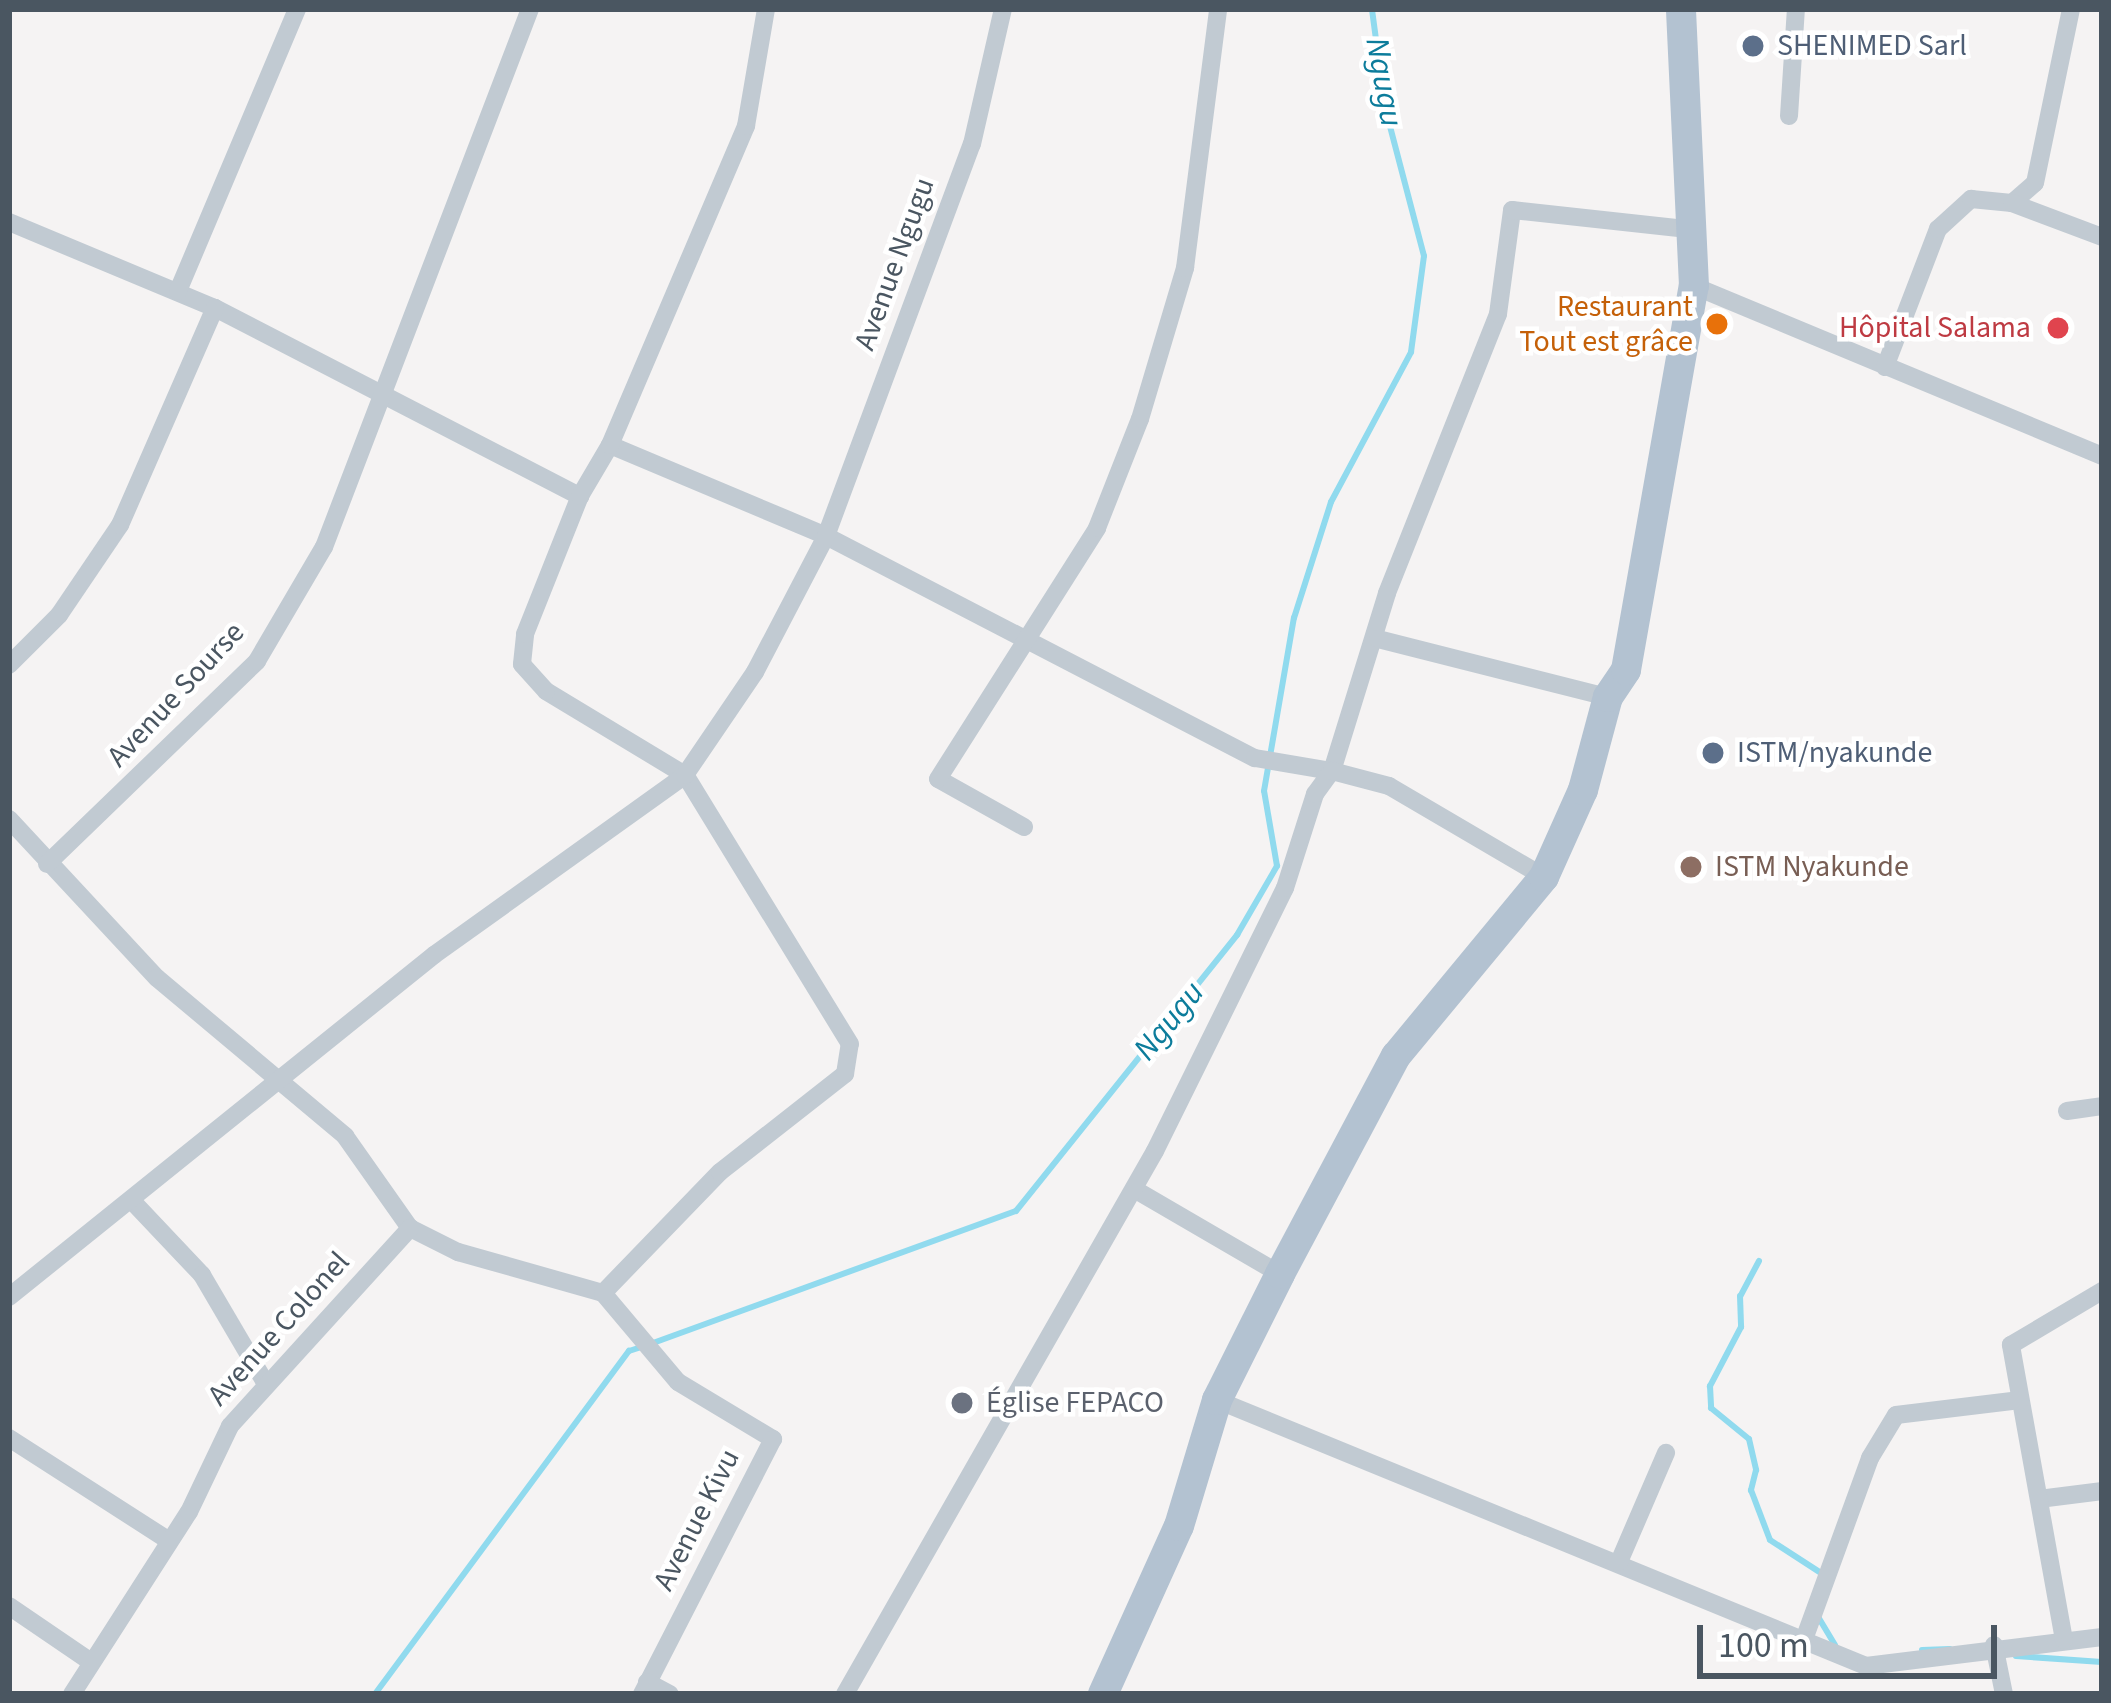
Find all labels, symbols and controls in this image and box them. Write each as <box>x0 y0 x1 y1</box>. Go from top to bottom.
place label: SHENIMED Sarl <box>1777 28 1967 64</box>
marker: SHENIMED Sarl <box>1740 33 1766 59</box>
water label: Ngugu <box>1357 34 1411 130</box>
street label: Avenue Ngugu <box>847 173 943 355</box>
place label: Restaurant Tout est grâce <box>1519 289 1693 360</box>
place label: Hôpital Salama <box>1839 310 2031 346</box>
marker: Restaurant Tout est grâce <box>1704 311 1730 337</box>
marker: Hôpital Salama <box>2042 312 2074 344</box>
street label: Avenue Sourse <box>100 615 252 775</box>
place label: ISTM/nyakunde <box>1737 735 1932 771</box>
marker: ISTM/nyakunde <box>1700 740 1726 766</box>
place label: ISTM Nyakunde <box>1715 849 1909 885</box>
marker: ISTM Nyakunde <box>1678 854 1704 880</box>
water label: Ngugu <box>1125 974 1213 1068</box>
street label: Avenue Colonel <box>200 1245 358 1413</box>
place label: Église FEPACO <box>986 1385 1164 1421</box>
marker: Église FEPACO <box>949 1390 975 1416</box>
street label: Avenue Kivu <box>646 1443 748 1597</box>
scale bar <box>1703 1601 2003 1675</box>
text: 100 m <box>1718 1620 1809 1671</box>

